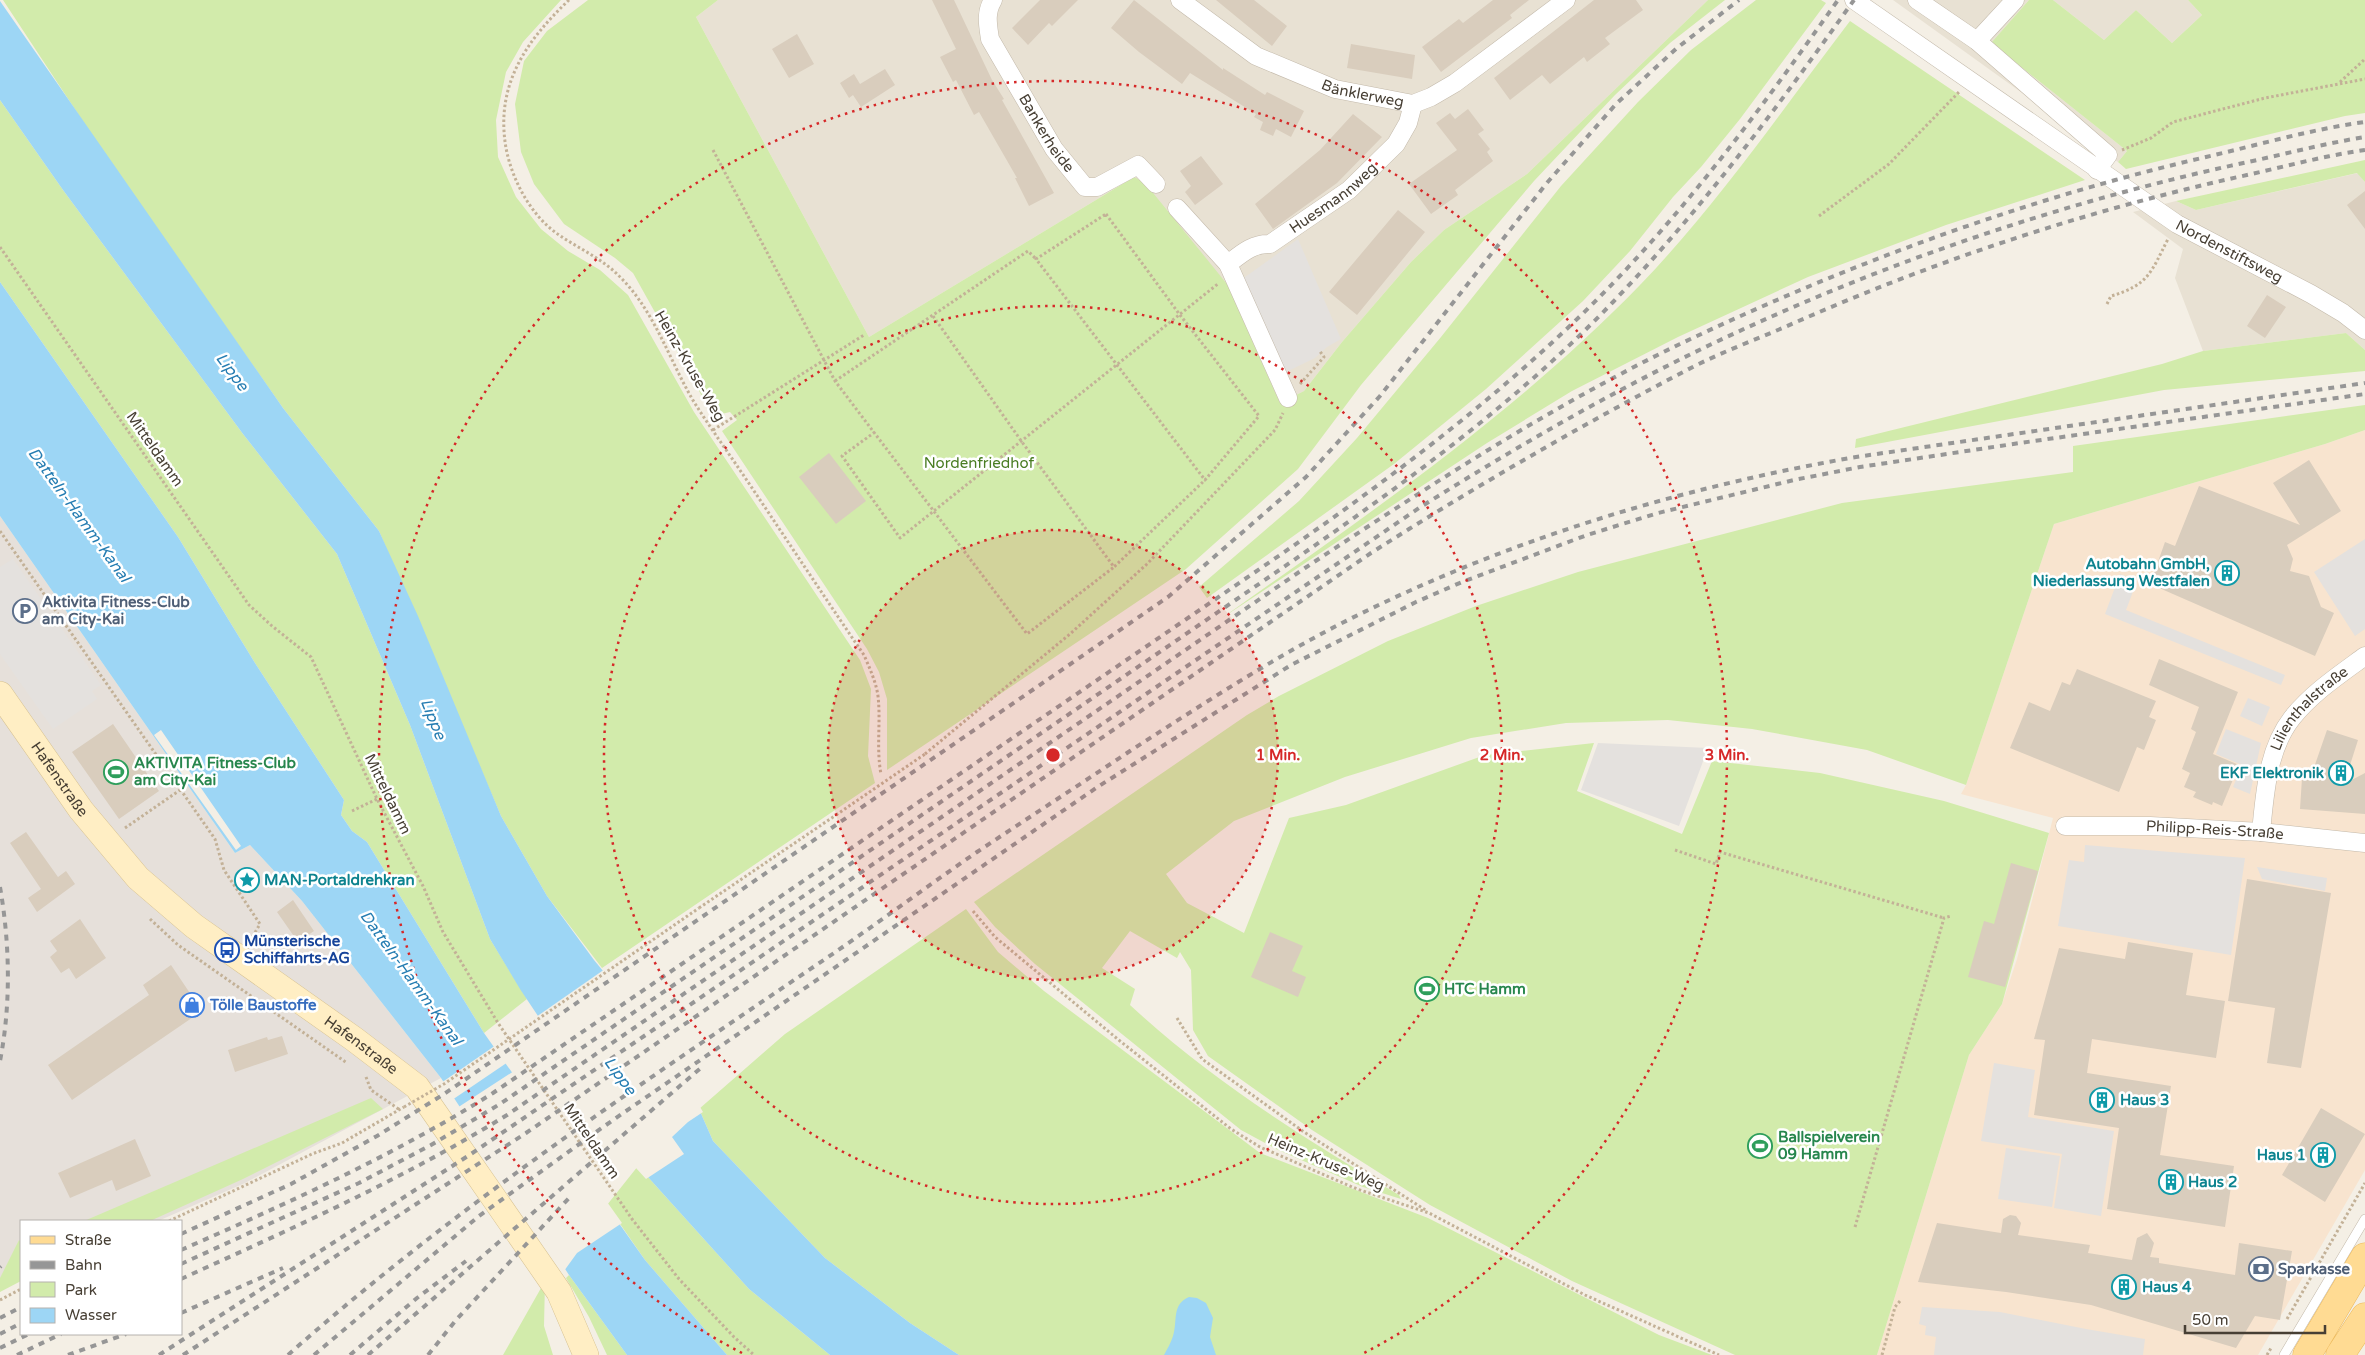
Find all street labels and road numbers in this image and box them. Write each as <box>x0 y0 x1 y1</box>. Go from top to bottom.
street label: Bänklerweg <box>1319 75 1405 111</box>
street label: Bankerheide <box>1015 91 1078 176</box>
street label: Huesmannweg <box>1286 159 1381 237</box>
street label: Nordenstiftsweg <box>2173 216 2286 287</box>
street label: Heinz-Kruse-Weg <box>651 307 729 425</box>
street label: Mitteldamm <box>123 408 187 490</box>
street label: Lilienthalstraße <box>2266 662 2351 753</box>
street label: Hafenstraße <box>27 738 92 820</box>
street label: Mitteldamm <box>361 751 415 837</box>
street label: Philipp-Reis-Straße <box>2146 817 2285 843</box>
street label: Hafenstraße <box>321 1012 401 1078</box>
street label: Mitteldamm <box>560 1100 624 1182</box>
street label: Heinz-Kruse-Weg <box>1265 1129 1387 1195</box>

